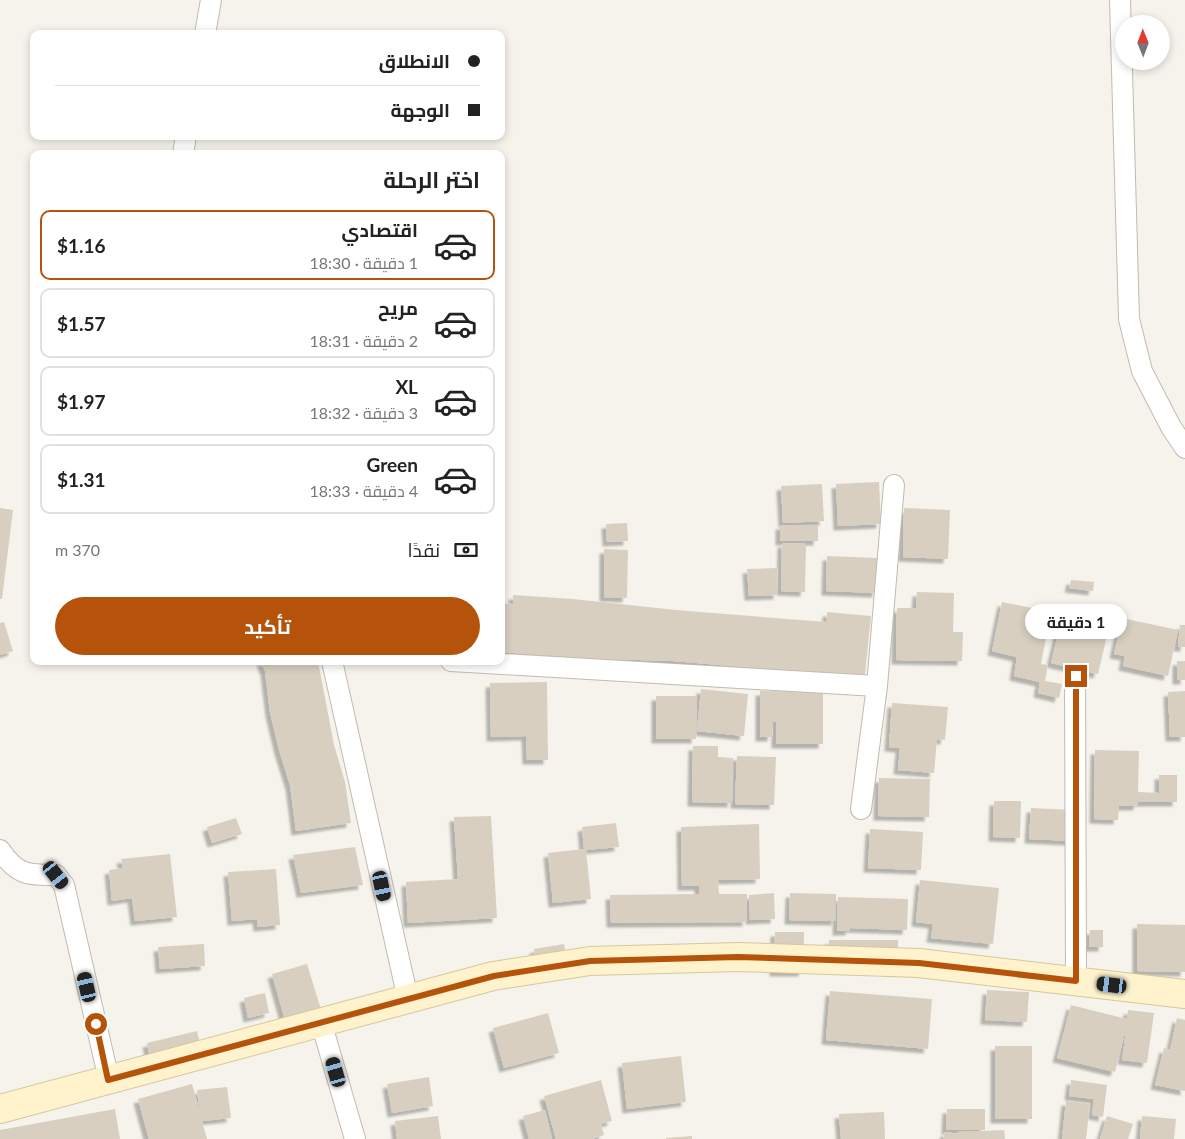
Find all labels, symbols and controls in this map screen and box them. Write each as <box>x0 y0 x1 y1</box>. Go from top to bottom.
north arrow <box>1115 15 1170 70</box>
map controls <box>1115 15 1170 70</box>
text: الانطلاق <box>379 49 450 72</box>
text: الوجهة <box>390 98 450 121</box>
text: اختر الرحلة <box>383 166 480 193</box>
text: اقتصادي <box>342 218 418 241</box>
icon: car <box>433 223 478 268</box>
text: $1.16 <box>57 234 106 257</box>
text: 1 دقيقة · 18:30 <box>310 253 418 272</box>
text: مريح <box>378 296 418 319</box>
icon: car <box>433 301 478 346</box>
text: $1.57 <box>57 312 106 335</box>
text: 2 دقيقة · 18:31 <box>310 331 418 350</box>
text: XL <box>395 375 418 398</box>
icon: car <box>433 379 478 424</box>
text: $1.97 <box>57 390 106 413</box>
text: 3 دقيقة · 18:32 <box>310 403 418 422</box>
text: Green <box>367 453 418 476</box>
icon: car <box>433 457 478 502</box>
text: $1.31 <box>57 468 106 491</box>
text: 4 دقيقة · 18:33 <box>310 481 418 500</box>
icon: cash <box>452 536 480 564</box>
text: نقدًا <box>408 538 440 561</box>
text: 370 m <box>55 540 100 559</box>
button: تأكيد <box>55 597 480 655</box>
callout: 1 دقيقة <box>1025 604 1127 638</box>
text: 1 دقيقة <box>1047 612 1105 631</box>
route end <box>1065 665 1087 687</box>
car <box>40 859 71 891</box>
car <box>371 870 392 902</box>
car <box>76 971 97 1003</box>
car <box>1096 976 1127 994</box>
route start <box>85 1013 107 1035</box>
car <box>324 1056 347 1088</box>

